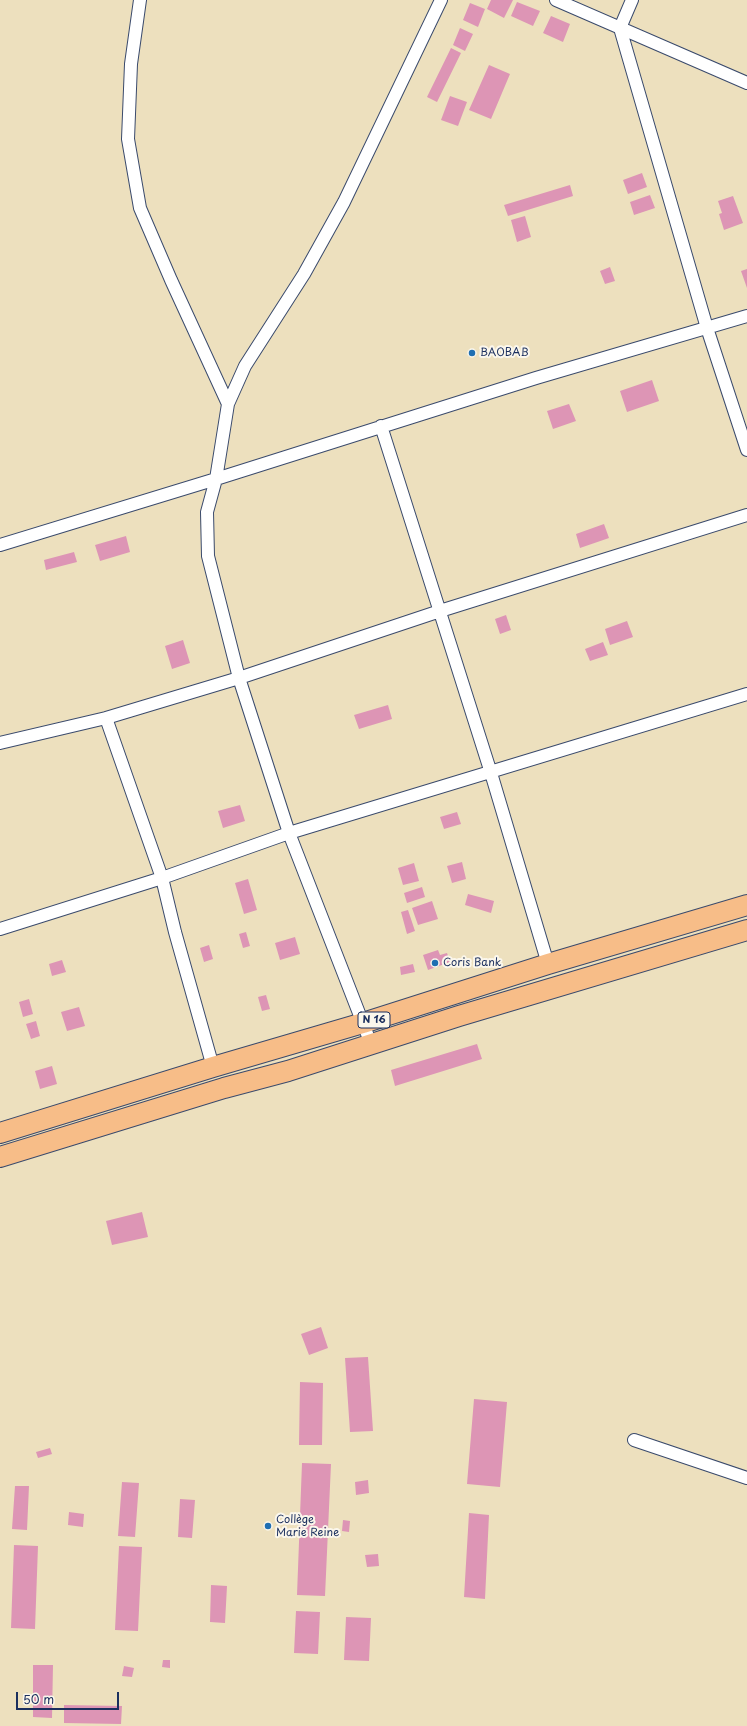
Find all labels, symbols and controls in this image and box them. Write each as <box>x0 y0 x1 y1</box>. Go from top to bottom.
place label: BAOBAB <box>480 346 529 360</box>
marker: BAOBAB <box>467 348 477 358</box>
place label: Coris Bank <box>443 956 501 970</box>
marker: Coris Bank <box>430 958 440 968</box>
road number: N 16 <box>358 1012 390 1028</box>
place label: Collège Marie Reine <box>276 1513 339 1539</box>
marker: Collège Marie Reine <box>263 1521 273 1531</box>
scale bar <box>18 1684 121 1710</box>
text: 50 m <box>23 1690 54 1708</box>

